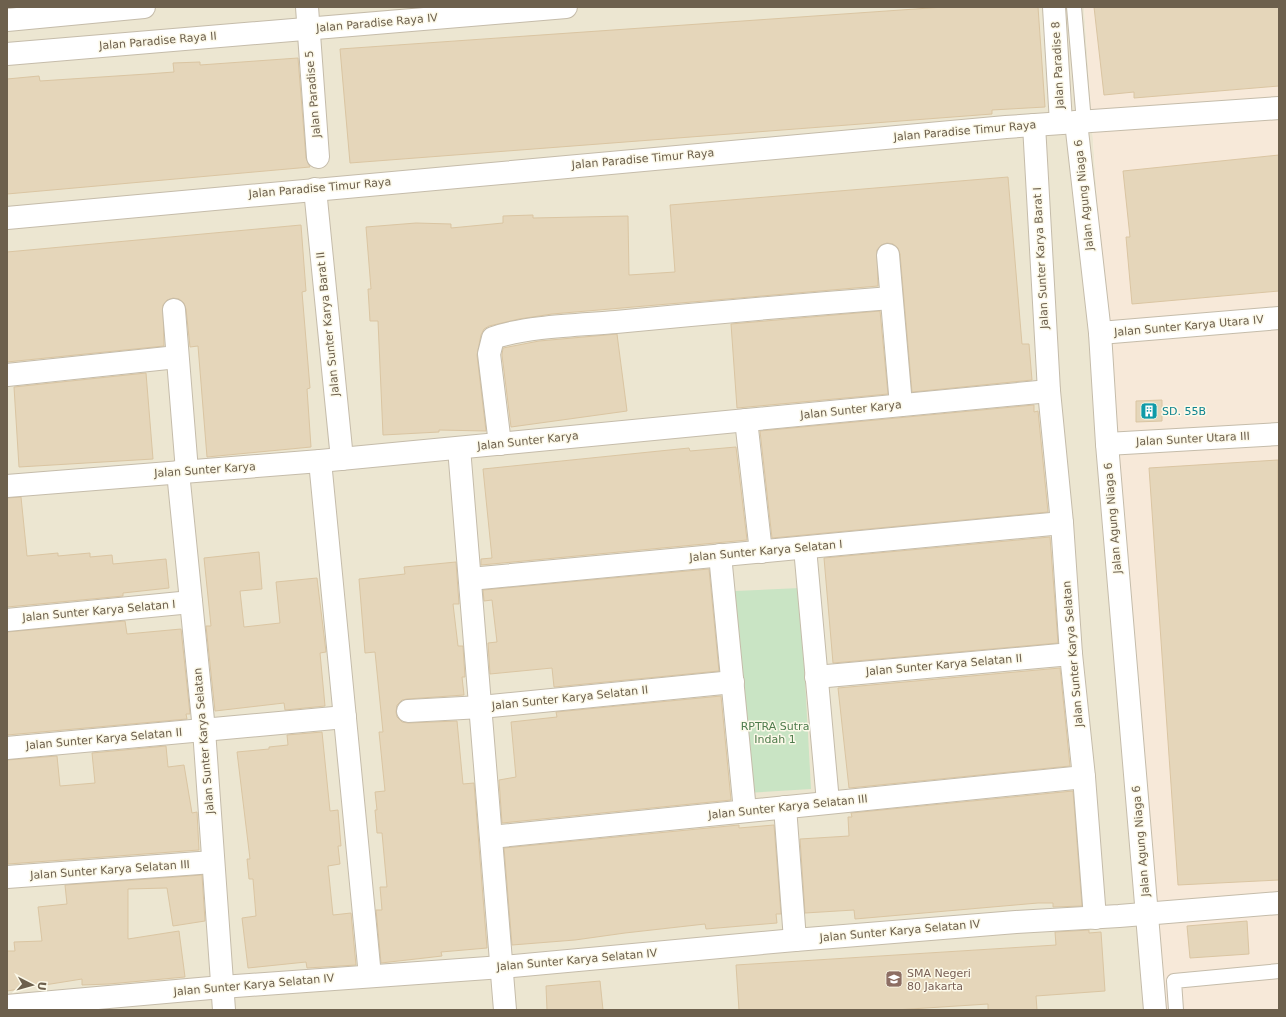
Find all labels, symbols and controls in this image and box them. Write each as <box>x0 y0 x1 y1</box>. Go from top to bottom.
street label: Jalan Paradise Raya IV <box>315 11 439 35</box>
street label: Jalan Paradise 8 <box>1049 21 1067 110</box>
street label: Jalan Paradise Raya II <box>98 29 217 53</box>
street label: Jalan Paradise 5 <box>303 50 323 139</box>
street label: Jalan Paradise Timur Raya <box>892 118 1037 144</box>
street label: Jalan Agung Niaga 6 <box>1072 139 1096 252</box>
street label: Jalan Paradise Timur Raya <box>570 146 715 172</box>
street label: Jalan Paradise Timur Raya <box>247 175 392 201</box>
street label: Jalan Sunter Karya Barat I <box>1031 187 1051 330</box>
street label: Jalan Sunter Karya Barat II <box>314 251 342 398</box>
street label: Jalan Sunter Karya Utara IV <box>1113 313 1265 339</box>
street label: Jalan Sunter Karya <box>799 398 902 422</box>
building icon: SD. 55B <box>1139 401 1159 421</box>
place label: SD. 55B <box>1162 405 1206 418</box>
street label: Jalan Sunter Karya <box>476 429 579 453</box>
street label: Jalan Sunter Utara III <box>1135 430 1250 449</box>
street label: Jalan Sunter Karya <box>153 460 256 480</box>
street label: Jalan Agung Niaga 6 <box>1102 462 1124 575</box>
street label: Jalan Sunter Karya Selatan I <box>688 538 843 564</box>
street label: Jalan Sunter Karya Selatan <box>1060 580 1086 729</box>
street label: Jalan Sunter Karya Selatan I <box>21 598 176 624</box>
street label: Jalan Sunter Karya Selatan II <box>864 652 1023 678</box>
street label: Jalan Sunter Karya Selatan <box>191 667 217 816</box>
street label: Jalan Sunter Karya Selatan II <box>490 683 649 713</box>
park label: RPTRA Sutra Indah 1 <box>741 720 809 746</box>
street label: Jalan Sunter Karya Selatan II <box>24 726 183 752</box>
street label: Jalan Agung Niaga 6 <box>1130 785 1152 898</box>
street label: Jalan Sunter Karya Selatan III <box>707 792 868 822</box>
street label: Jalan Sunter Karya Selatan III <box>29 858 190 882</box>
street label: Jalan Sunter Karya Selatan IV <box>818 917 981 945</box>
street label: Jalan Sunter Karya Selatan IV <box>495 946 658 974</box>
north arrow <box>12 965 52 1005</box>
place label: SMA Negeri 80 Jakarta <box>907 967 971 993</box>
school or university icon: SMA Negeri 80 Jakarta <box>884 969 904 989</box>
street label: Jalan Sunter Karya Selatan IV <box>172 971 335 999</box>
text: U <box>35 981 48 991</box>

